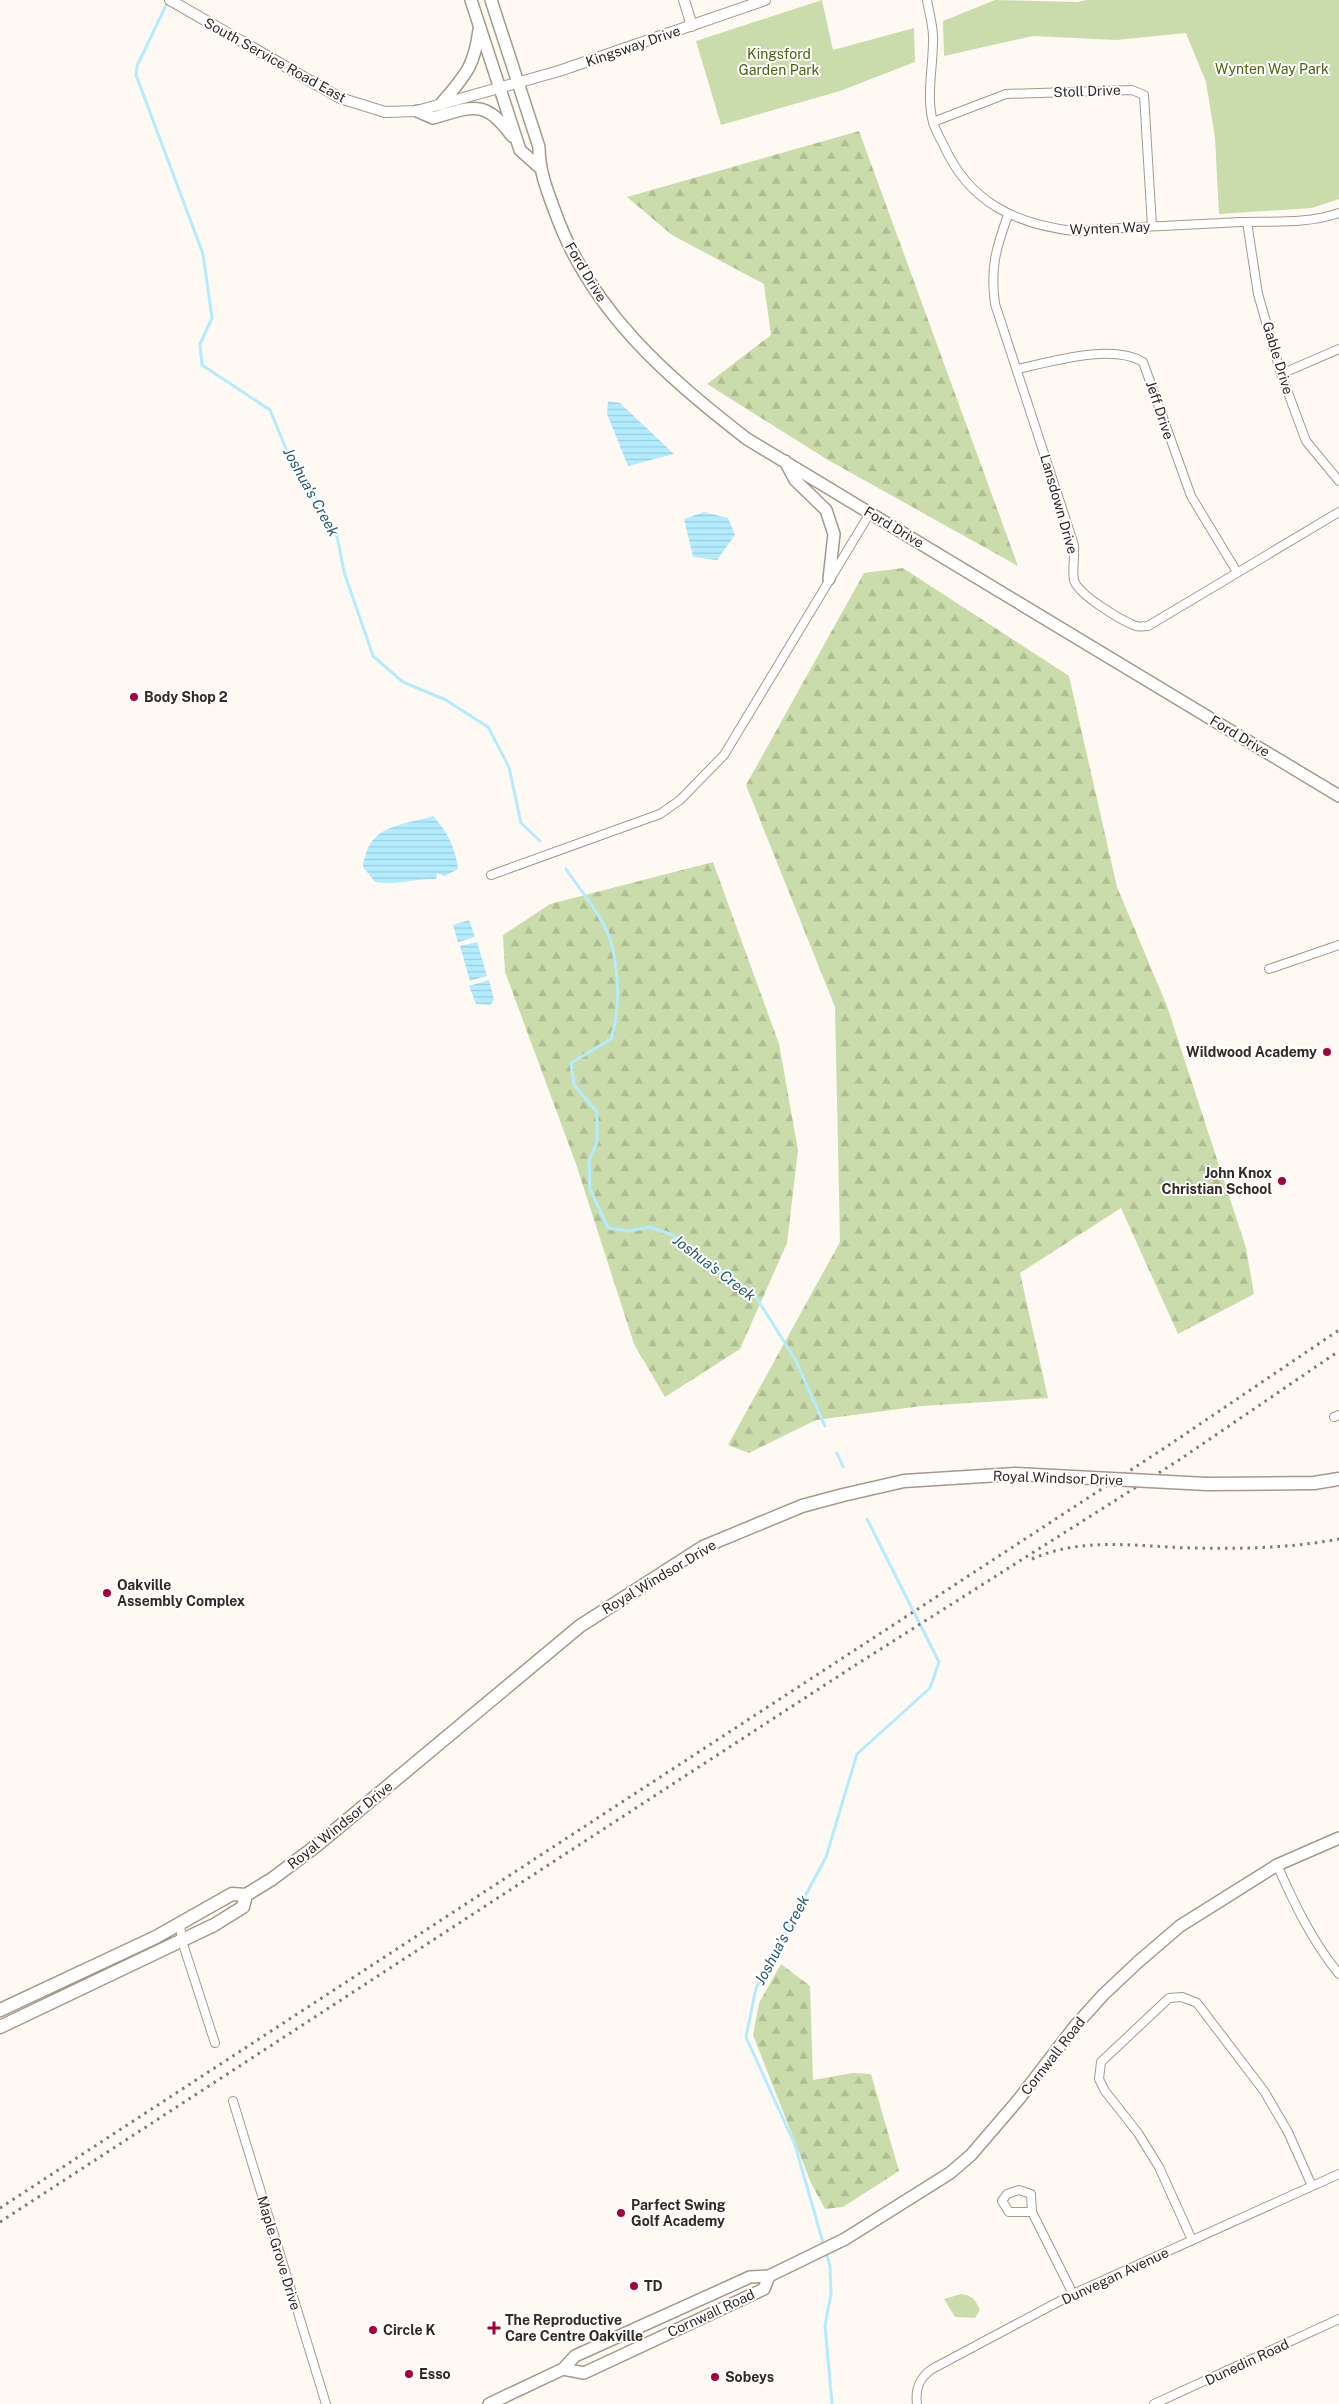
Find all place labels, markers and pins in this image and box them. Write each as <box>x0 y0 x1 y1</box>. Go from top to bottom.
place label: Body Shop 2 <box>144 689 228 705</box>
marker: Body Shop 2 <box>128 691 140 703</box>
place label: Wildwood Academy <box>1186 1044 1317 1060</box>
marker: Wildwood Academy <box>1321 1046 1333 1058</box>
place label: John Knox Christian School <box>1162 1165 1272 1197</box>
marker: John Knox Christian School <box>1276 1175 1288 1187</box>
place label: Oakville Assembly Complex <box>117 1577 245 1609</box>
marker: Oakville Assembly Complex <box>101 1587 113 1599</box>
place label: Parfect Swing Golf Academy <box>631 2197 726 2229</box>
marker: Parfect Swing Golf Academy <box>615 2207 627 2219</box>
place label: TD <box>644 2278 663 2294</box>
marker: TD <box>628 2280 640 2292</box>
place label: The Reproductive Care Centre Oakville <box>505 2312 643 2344</box>
marker: The Reproductive Care Centre Oakville <box>487 2321 501 2335</box>
place label: Circle K <box>383 2322 436 2338</box>
marker: Circle K <box>367 2324 379 2336</box>
place label: Esso <box>419 2366 451 2382</box>
marker: Esso <box>403 2368 415 2380</box>
place label: Sobeys <box>725 2369 774 2385</box>
marker: Sobeys <box>709 2371 721 2383</box>

